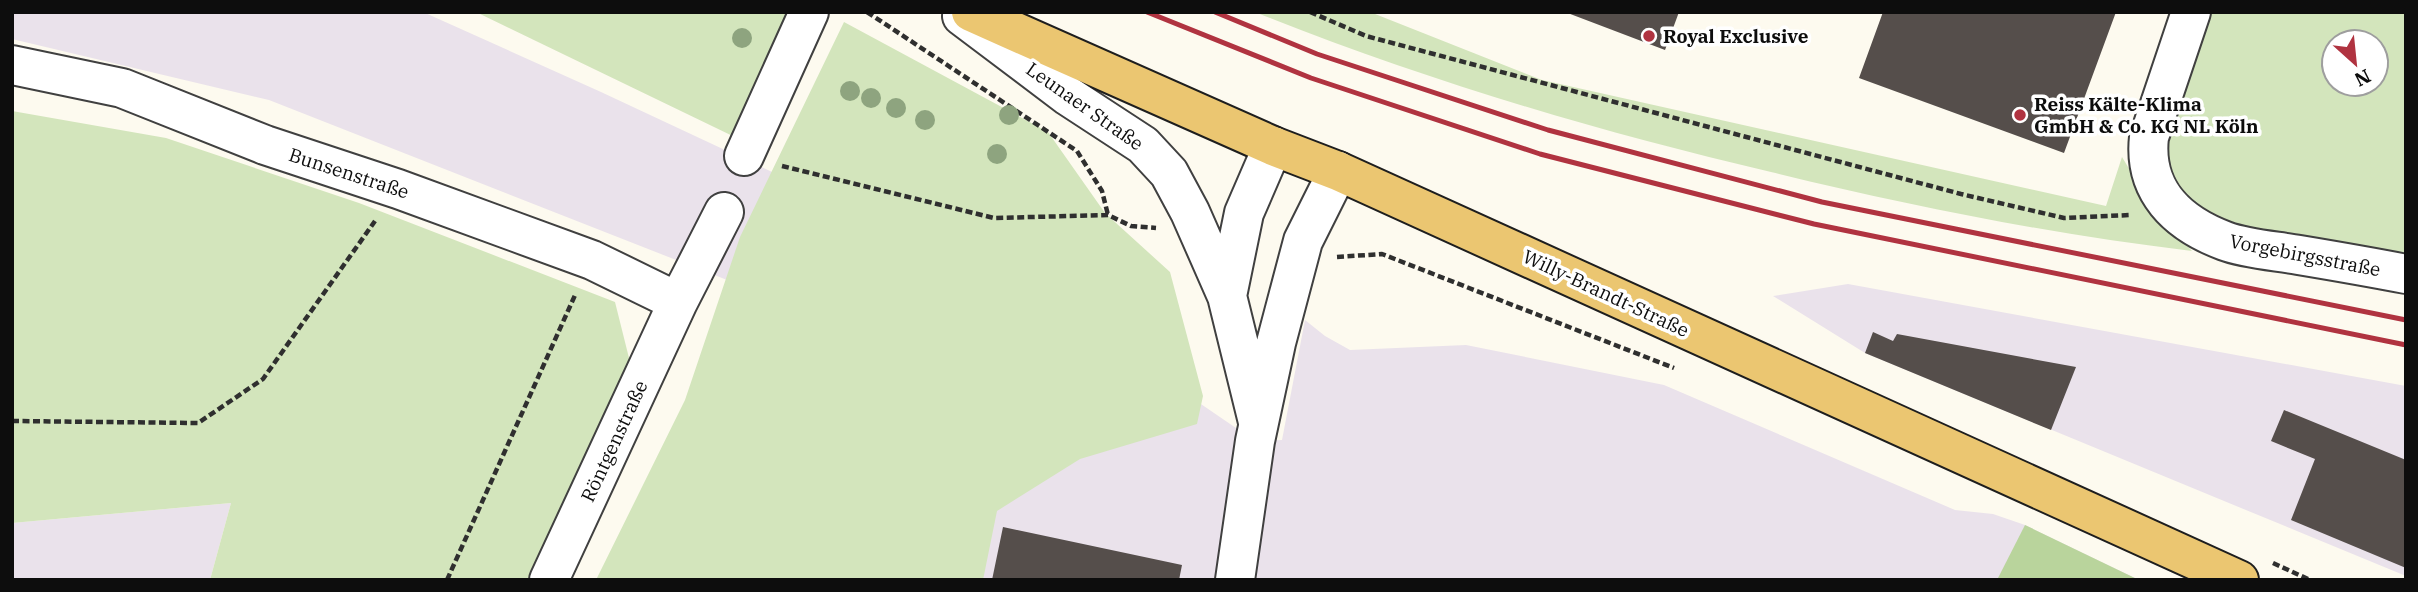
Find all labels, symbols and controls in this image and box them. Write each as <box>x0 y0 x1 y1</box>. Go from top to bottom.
place label: Royal Exclusive <box>1663 24 1809 48</box>
marker: Royal Exclusive <box>1641 28 1657 44</box>
north arrow <box>2320 28 2390 98</box>
street label: Leunaer Straße <box>1022 57 1148 155</box>
text: N <box>2351 64 2375 92</box>
place label: Reiss Kälte-Klima GmbH & Co. KG NL Köln <box>2034 92 2259 138</box>
marker: Reiss Kälte-Klima GmbH & Co. KG NL Köln <box>2012 107 2028 123</box>
street label: Bunsenstraße <box>286 142 412 204</box>
street label: Vorgebirgsstraße <box>2227 229 2383 281</box>
street label: Willy-Brandt-Straße <box>1519 244 1693 342</box>
street label: Röntgenstraße <box>575 376 653 506</box>

